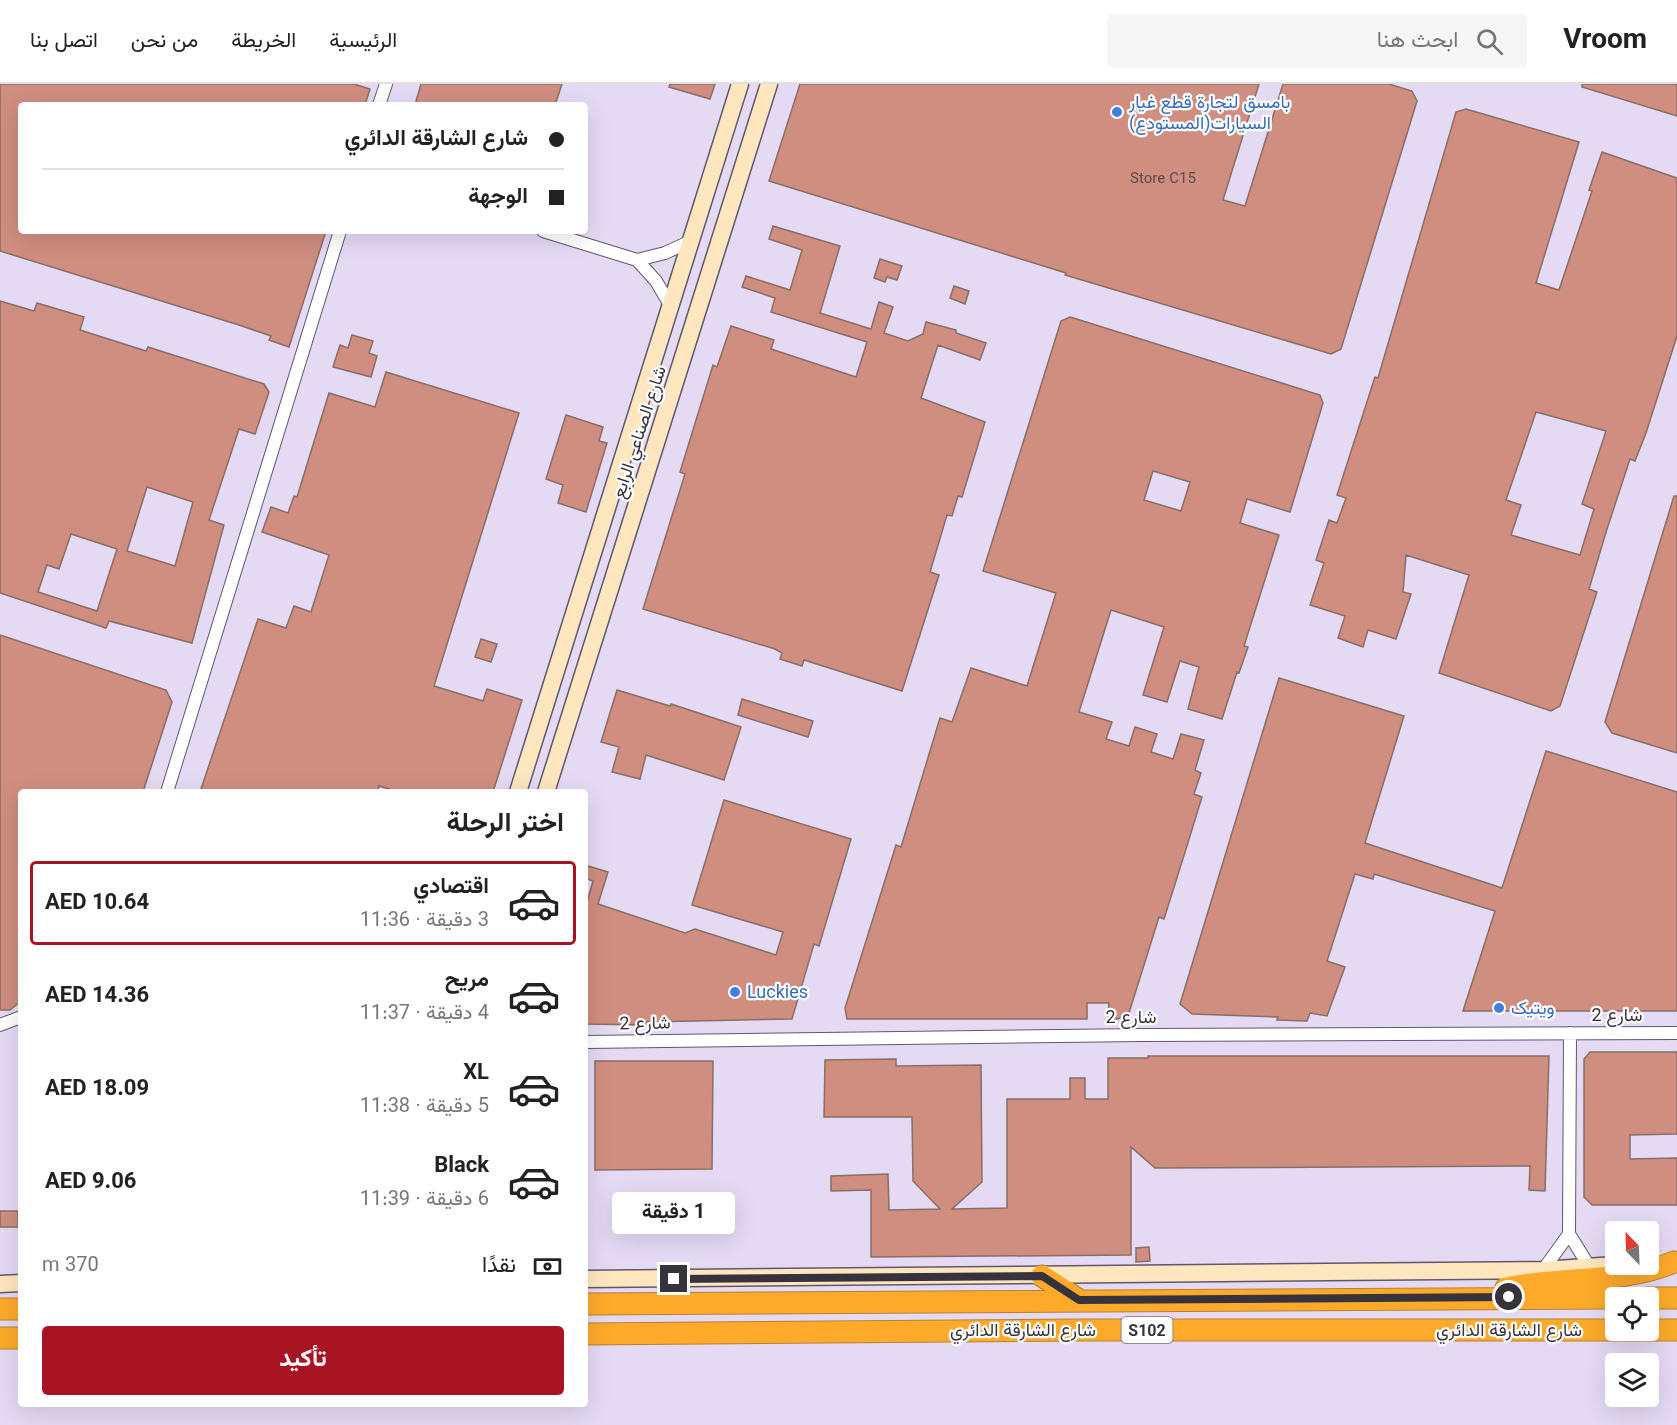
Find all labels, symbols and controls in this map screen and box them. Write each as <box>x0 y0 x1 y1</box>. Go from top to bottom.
search box <box>1107 14 1527 68</box>
text: Vroom <box>1563 19 1647 63</box>
text: ابحث هنا <box>1377 24 1458 59</box>
text: اتصل بنا <box>30 25 98 58</box>
text: من نحن <box>131 25 198 58</box>
text: الخريطة <box>231 25 296 58</box>
text: الرئيسية <box>329 25 397 58</box>
icon: search <box>1473 25 1506 58</box>
place label: بامسق لتجارة قطع غيار السيارات(المستودع) <box>1128 90 1290 139</box>
marker: بامسق لتجارة قطع غيار السيارات(المستودع) <box>1110 105 1124 119</box>
text: شارع الشارقة الدائري <box>344 122 528 157</box>
house number: Store C15 <box>1130 168 1196 191</box>
text: الوجهة <box>468 180 528 215</box>
street label: شارع الصناعي الرابع <box>606 363 676 503</box>
text: اختر الرحلة <box>446 803 564 846</box>
text: اقتصادي <box>413 870 489 905</box>
icon: car <box>507 876 561 930</box>
text: AED 10.64 <box>45 886 149 921</box>
text: 3 دقيقة · 11:36 <box>360 905 489 937</box>
text: مريح <box>445 963 489 998</box>
icon: car <box>507 969 561 1023</box>
text: AED 14.36 <box>45 979 149 1014</box>
place label: Luckies <box>747 980 808 1008</box>
marker: Luckies <box>728 985 742 999</box>
place label: ویتیک <box>1511 996 1555 1024</box>
text: 4 دقيقة · 11:37 <box>360 998 489 1030</box>
marker: ویتیک <box>1492 1001 1506 1015</box>
street label: شارع 2 <box>1591 1003 1643 1031</box>
street label: شارع 2 <box>1105 1005 1157 1033</box>
street label: شارع 2 <box>619 1011 671 1039</box>
text: XL <box>463 1056 489 1091</box>
icon: car <box>507 1062 561 1116</box>
text: AED 18.09 <box>45 1072 149 1107</box>
text: 5 دقيقة · 11:38 <box>360 1091 489 1123</box>
text: Black <box>434 1149 489 1184</box>
icon: car <box>507 1155 561 1209</box>
text: AED 9.06 <box>45 1165 136 1200</box>
text: 6 دقيقة · 11:39 <box>360 1184 489 1216</box>
callout: 1 دقيقة <box>612 1192 736 1234</box>
text: 1 دقيقة <box>642 1197 705 1229</box>
north arrow <box>1605 1221 1659 1275</box>
map controls <box>1605 1221 1659 1407</box>
text: نقدًا <box>482 1249 516 1284</box>
text: 370 m <box>42 1250 99 1282</box>
icon: cash <box>531 1250 564 1283</box>
route end <box>660 1265 687 1292</box>
route start <box>1495 1283 1522 1310</box>
button: locate <box>1605 1287 1659 1341</box>
road number: S102 <box>1122 1317 1172 1343</box>
street label: شارع الشارقة الدائري <box>950 1318 1096 1346</box>
street label: شارع الشارقة الدائري <box>1436 1318 1582 1346</box>
button: تأكيد <box>42 1326 564 1395</box>
button: layers <box>1605 1353 1659 1407</box>

